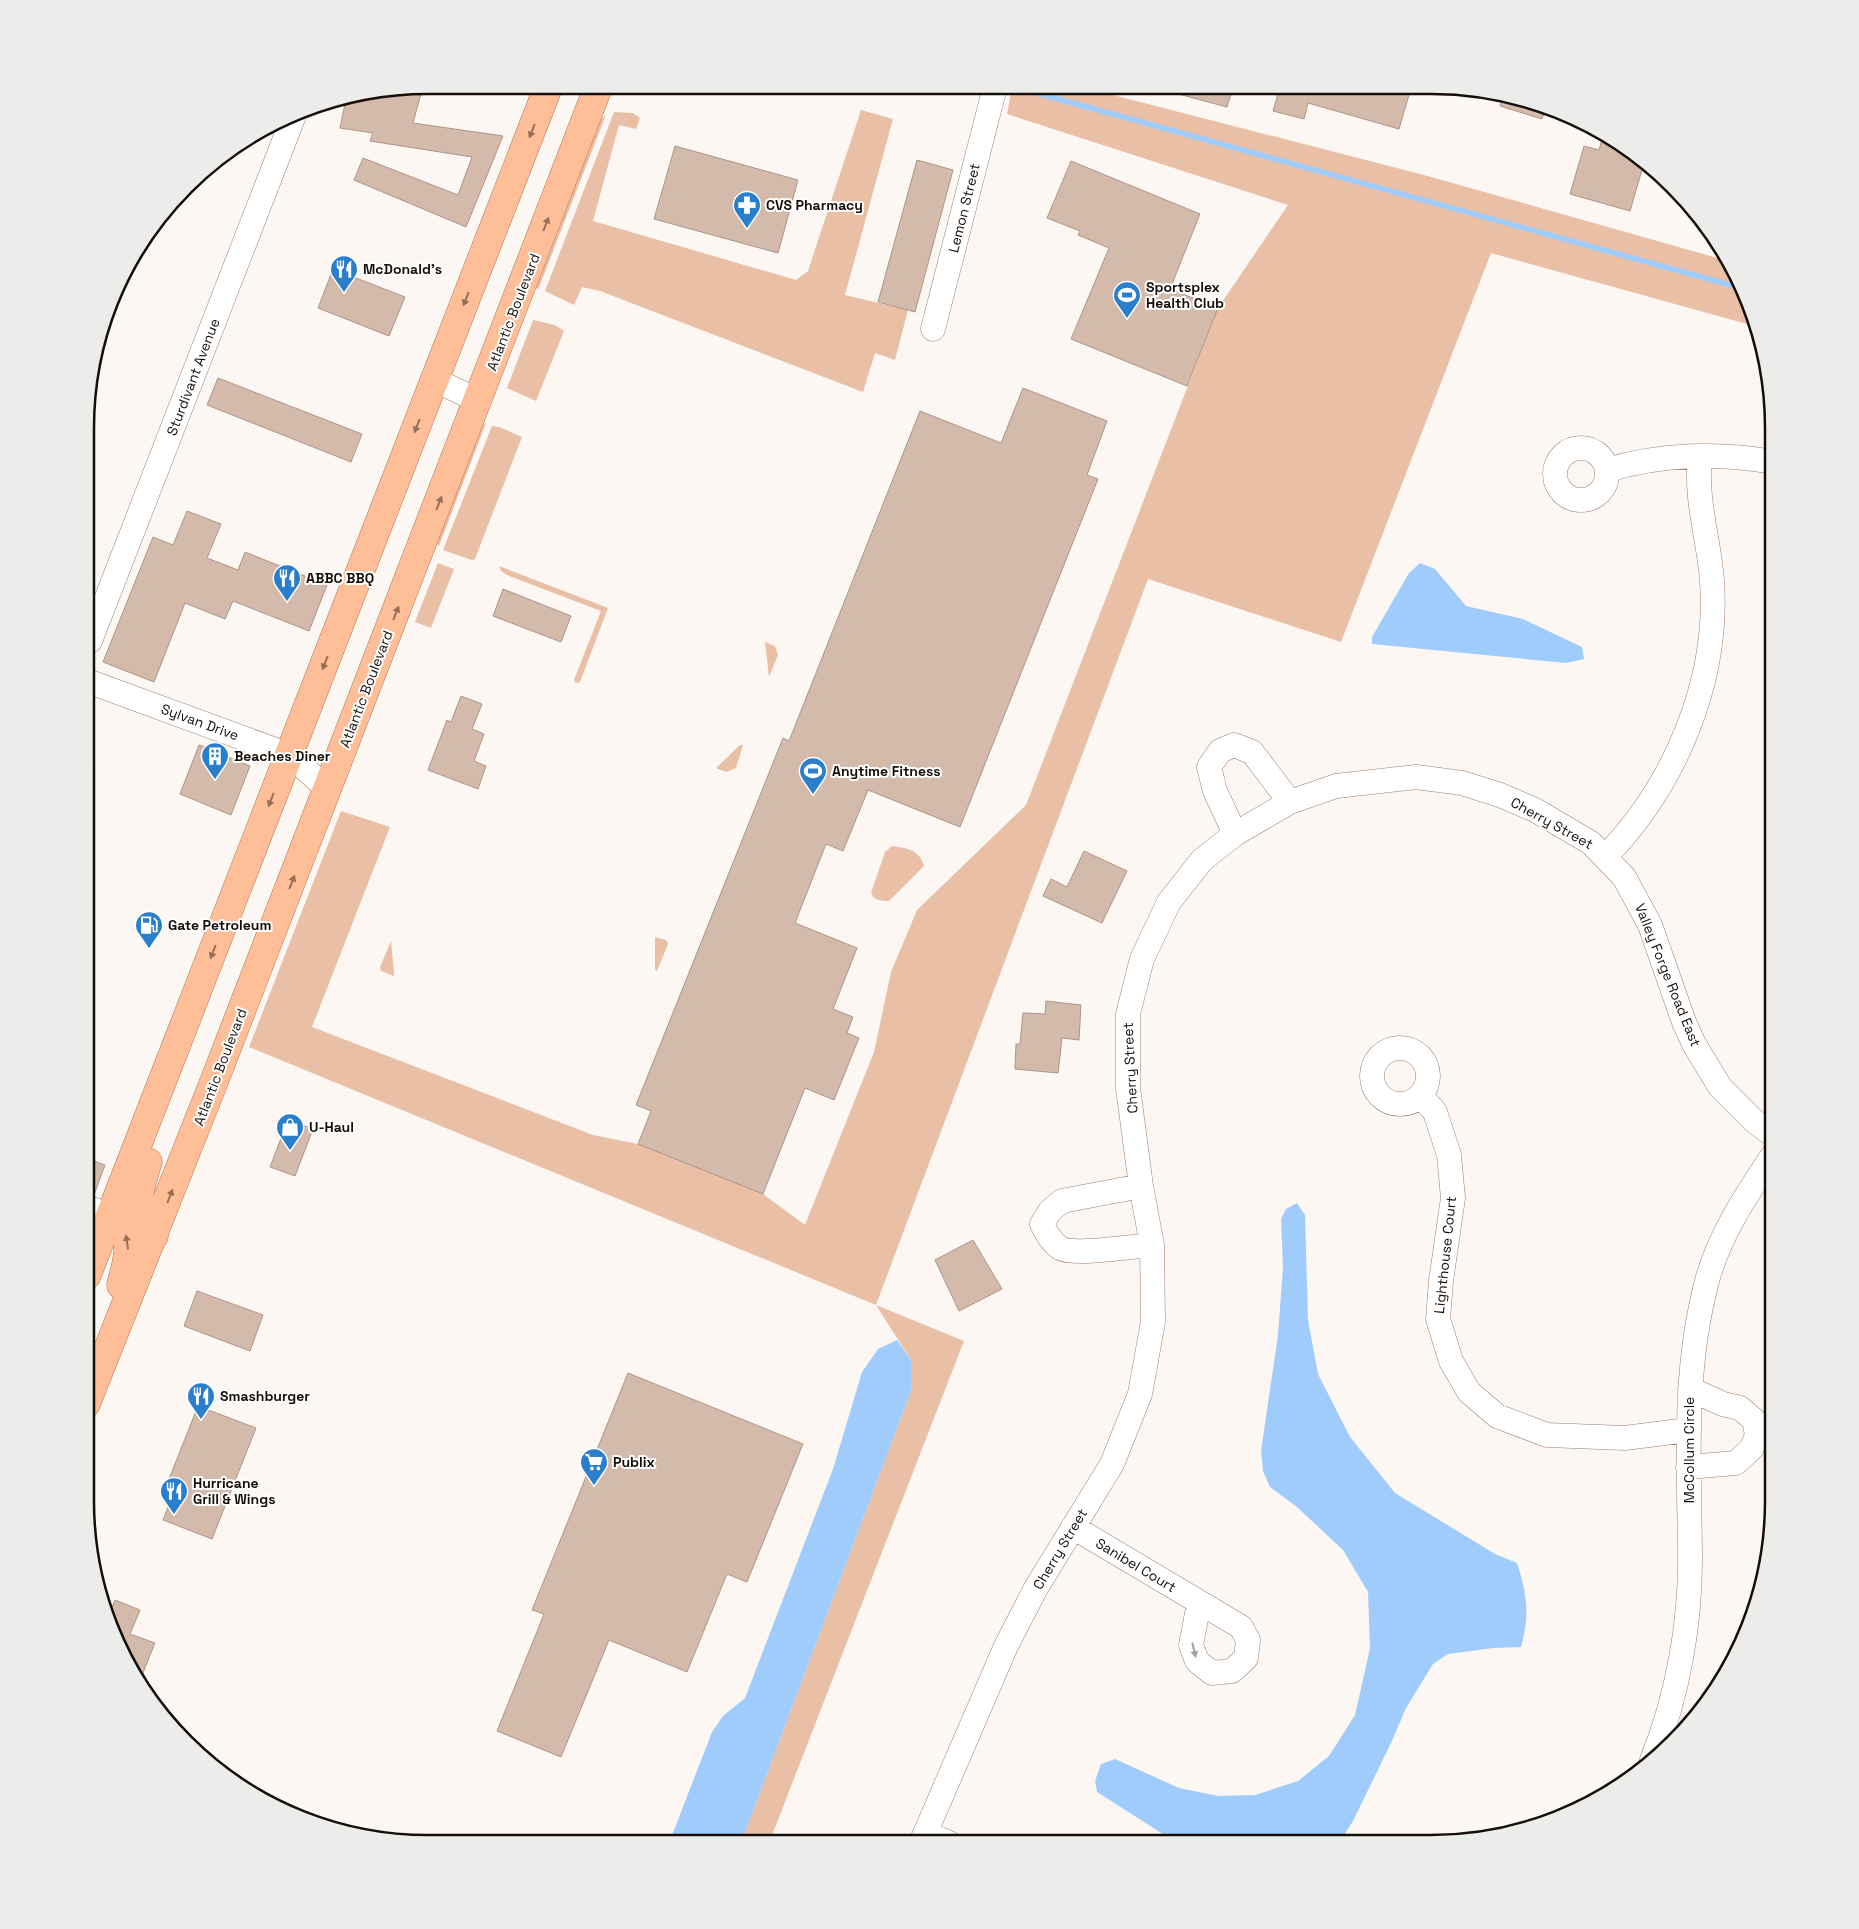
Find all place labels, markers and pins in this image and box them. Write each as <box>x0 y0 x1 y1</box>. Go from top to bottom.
pharmacy icon: CVS Pharmacy <box>732 190 762 229</box>
place label: CVS Pharmacy <box>766 196 863 214</box>
restaurant icon: McDonald's <box>329 254 359 293</box>
place label: McDonald's <box>363 260 442 278</box>
place label: Sportsplex Health Club <box>1146 278 1224 312</box>
sports icon: Sportsplex Health Club <box>1112 280 1142 319</box>
restaurant icon: ABBC BBQ <box>272 563 302 602</box>
place label: ABBC BBQ <box>306 569 374 587</box>
building icon: Beaches Diner <box>200 741 230 780</box>
place label: Beaches Diner <box>234 747 331 765</box>
sports icon: Anytime Fitness <box>798 756 828 795</box>
place label: Anytime Fitness <box>832 762 941 780</box>
fuel station icon: Gate Petroleum <box>134 910 164 949</box>
place label: Gate Petroleum <box>168 916 271 934</box>
shop icon: U-Haul <box>275 1112 305 1151</box>
place label: U-Haul <box>309 1118 354 1136</box>
restaurant icon: Smashburger <box>186 1381 216 1420</box>
place label: Smashburger <box>220 1387 310 1405</box>
supermarket icon: Publix <box>579 1447 609 1486</box>
place label: Publix <box>613 1453 655 1471</box>
place label: Hurricane Grill & Wings <box>193 1474 275 1508</box>
restaurant icon: Hurricane Grill & Wings <box>159 1476 189 1515</box>

